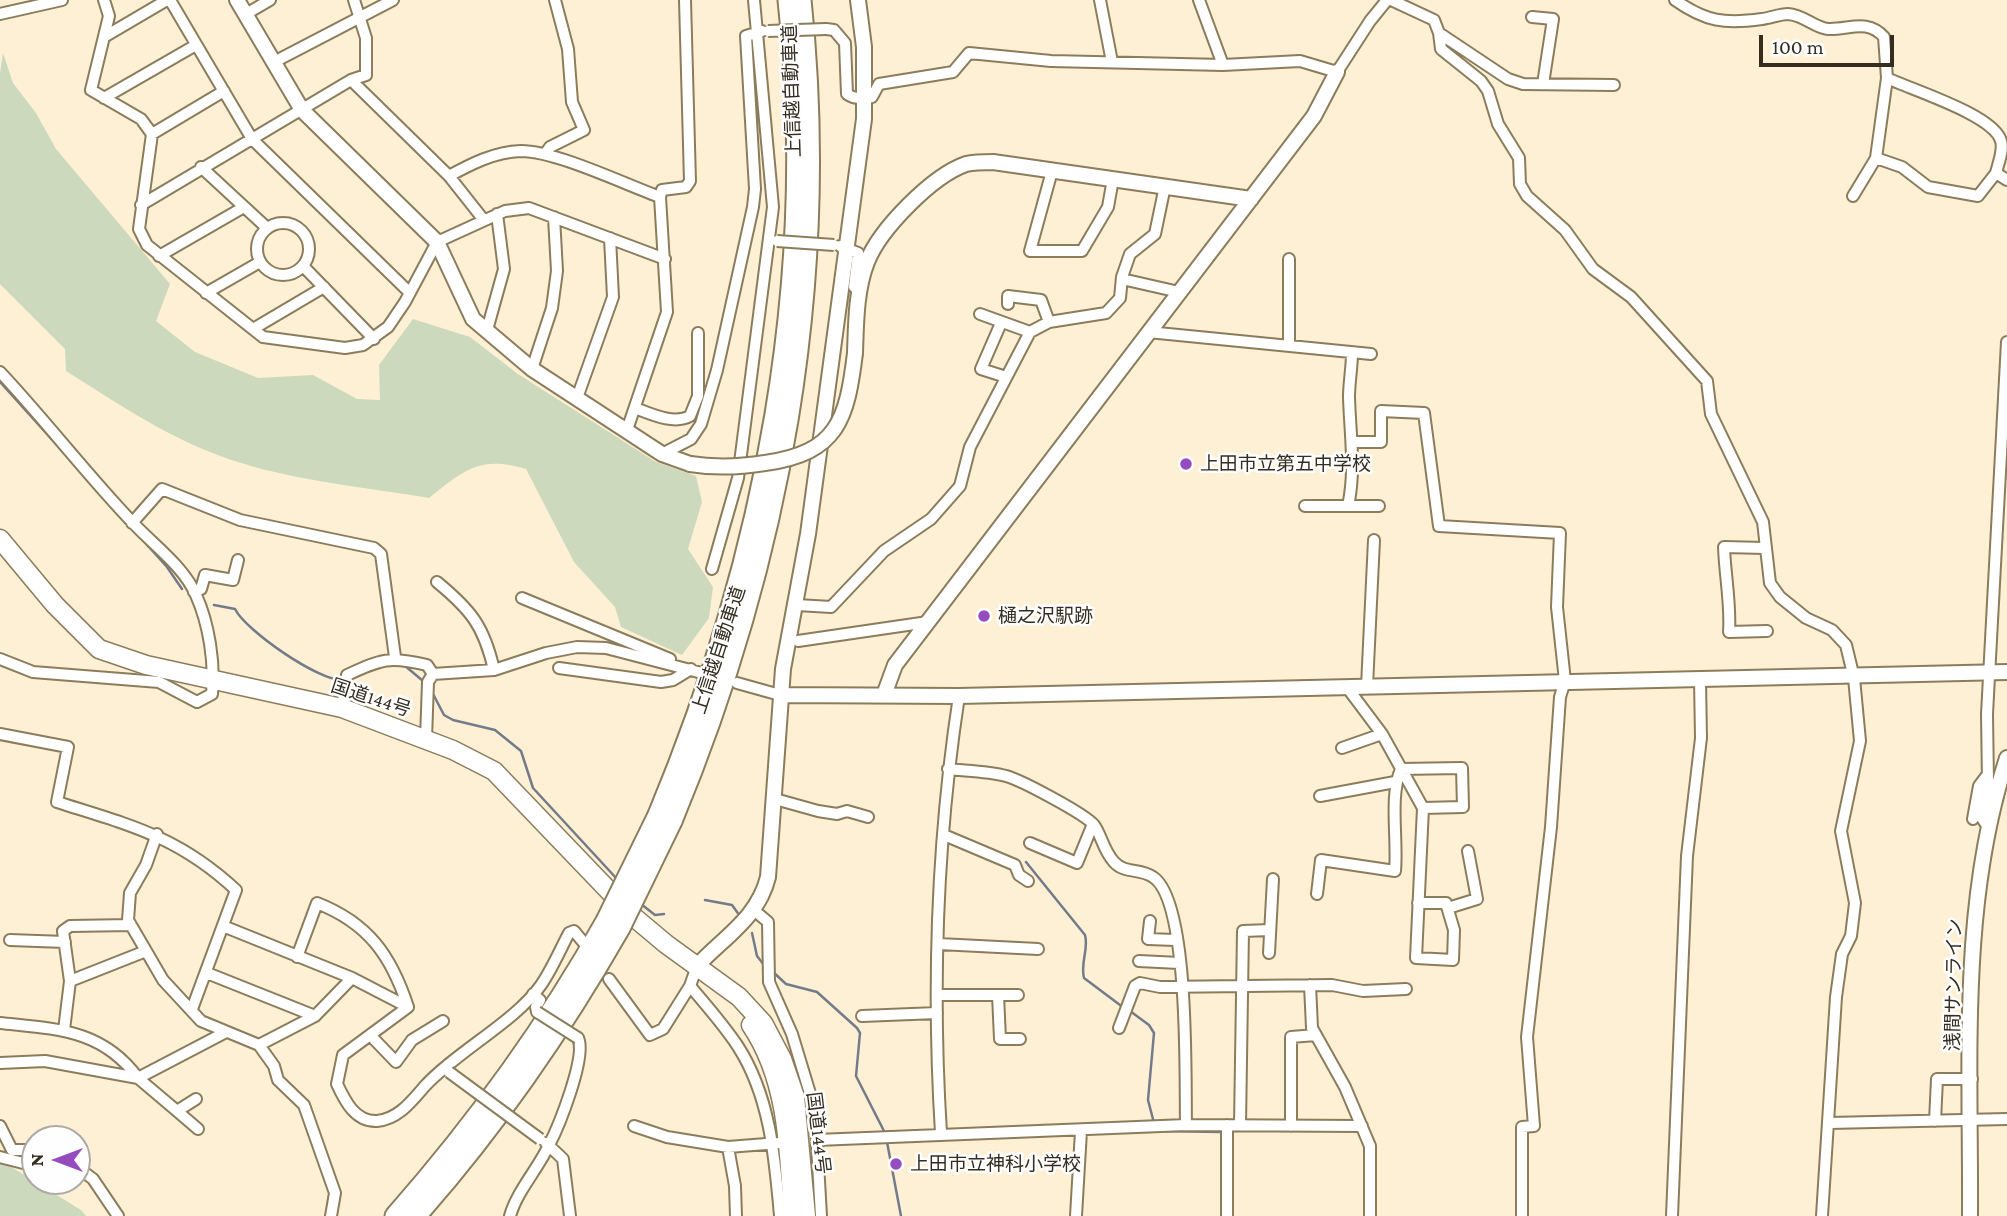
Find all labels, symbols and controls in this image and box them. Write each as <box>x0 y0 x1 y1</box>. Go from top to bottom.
scale bar <box>1762 21 1897 65</box>
street label: 上信越自動車道 <box>778 24 806 158</box>
text: 100 m <box>1772 35 1824 59</box>
place label: 上田市立第五中学校 <box>1200 453 1371 475</box>
marker: 上田市立第五中学校 <box>1178 456 1194 472</box>
street label: 上信越自動車道 <box>688 583 750 717</box>
place label: 樋之沢駅跡 <box>998 605 1093 627</box>
marker: 樋之沢駅跡 <box>976 608 992 624</box>
street label: 国道144号 <box>328 674 414 722</box>
street label: 浅間サンライン <box>1941 918 1967 1052</box>
street label: 国道144号 <box>802 1091 834 1175</box>
north arrow <box>21 1125 91 1195</box>
place label: 上田市立神科小学校 <box>910 1153 1081 1175</box>
text: N <box>26 1154 47 1166</box>
marker: 上田市立神科小学校 <box>888 1156 904 1172</box>

